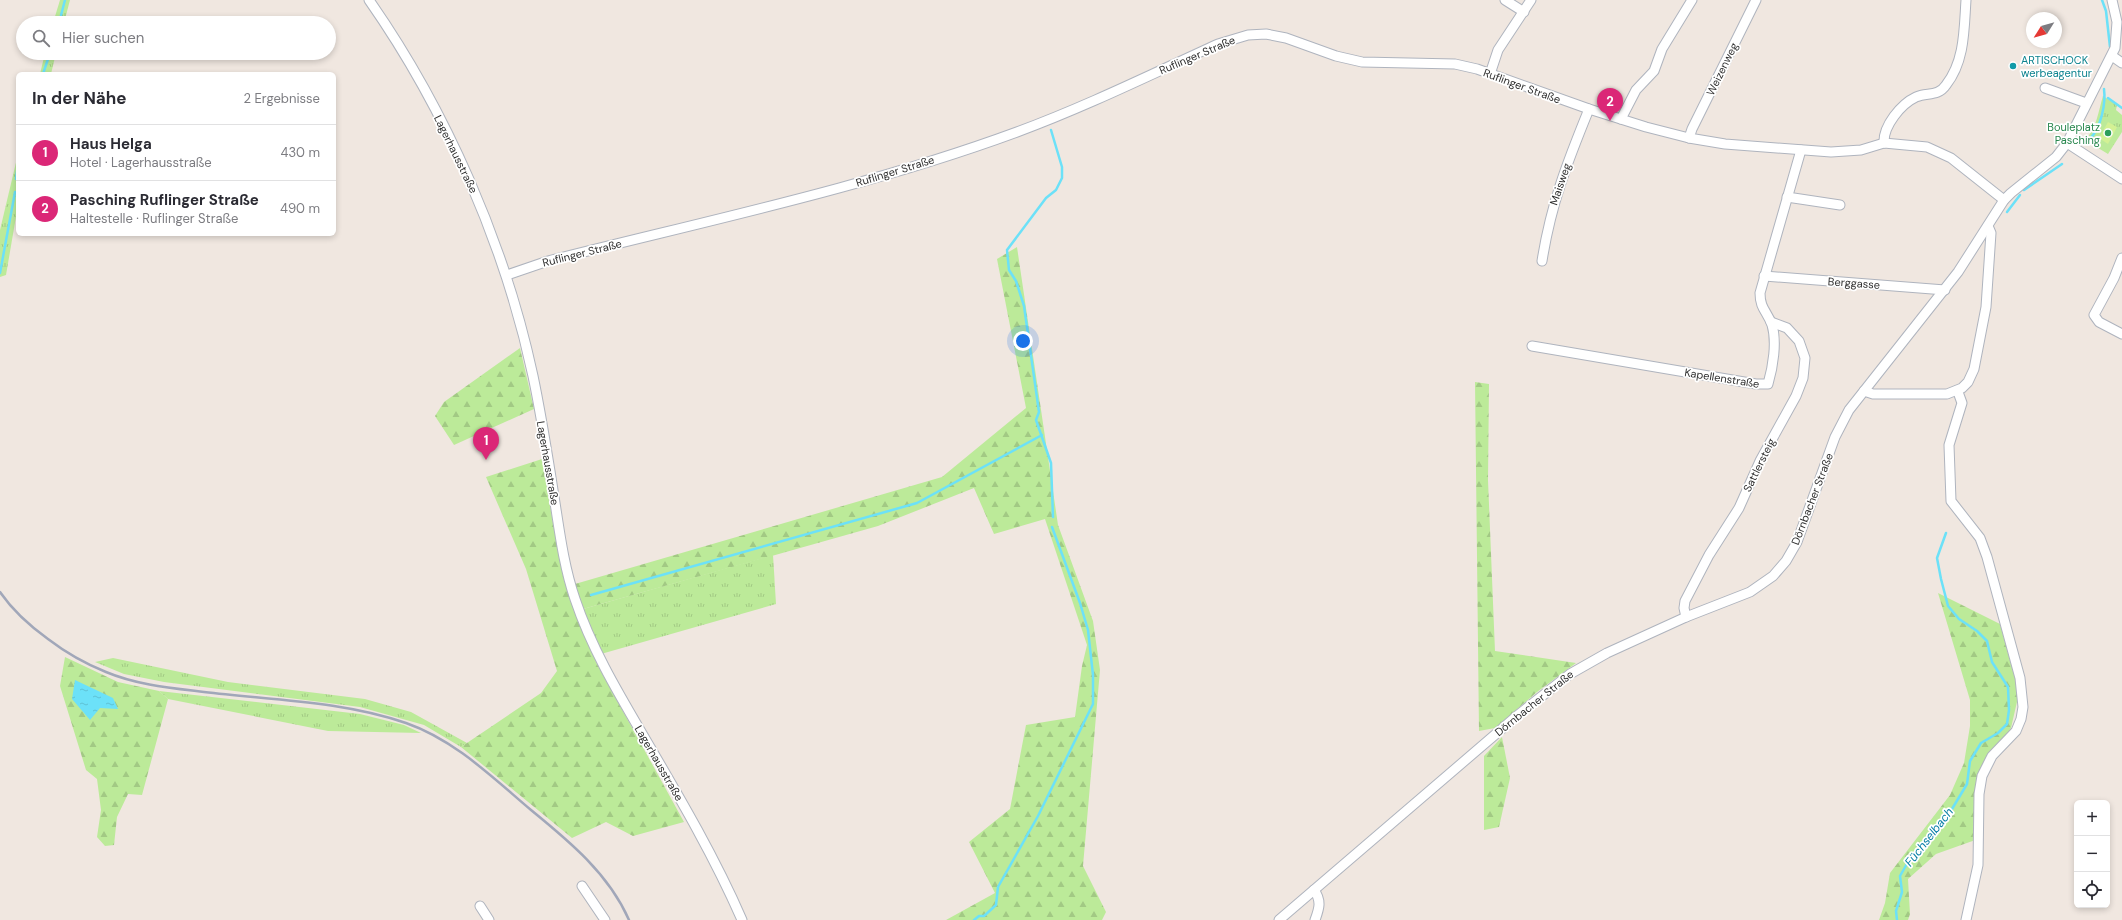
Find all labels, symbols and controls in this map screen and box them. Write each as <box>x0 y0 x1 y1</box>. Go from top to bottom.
north arrow <box>2026 12 2062 48</box>
search box <box>16 16 336 60</box>
icon: search <box>30 27 52 49</box>
text: Hier suchen <box>62 28 144 48</box>
street label: Ruflinger Straße <box>1157 33 1237 77</box>
street label: Weizenweg <box>1703 40 1741 98</box>
place label: ARTISCHOCK werbeagentur <box>2021 53 2092 80</box>
marker: ARTISCHOCK werbeagentur <box>2008 61 2018 71</box>
street label: Ruflinger Straße <box>1481 66 1563 106</box>
text: In der Nähe <box>32 87 127 109</box>
pin: 2 <box>1597 88 1623 121</box>
text: 2 Ergebnisse <box>244 90 320 107</box>
street label: Lagerhausstraße <box>431 113 481 195</box>
place label: Bouleplatz Pasching <box>2047 120 2100 147</box>
marker: Bouleplatz Pasching <box>2103 128 2113 138</box>
text: Haus Helga <box>70 134 152 154</box>
text: 1 <box>43 144 47 161</box>
text: 430 m <box>280 144 320 161</box>
street label: Ruflinger Straße <box>854 152 936 190</box>
text: Hotel · Lagerhausstraße <box>70 154 212 171</box>
street label: Maisweg <box>1546 161 1574 207</box>
text: Pasching Ruflinger Straße <box>70 190 259 210</box>
text: 2 <box>41 200 49 217</box>
text: 490 m <box>280 200 320 217</box>
text: Haltestelle · Ruflinger Straße <box>70 210 238 227</box>
street label: Ruflinger Straße <box>541 236 623 270</box>
street label: Berggasse <box>1827 274 1881 292</box>
your location <box>1013 331 1033 351</box>
street label: Kapellenstraße <box>1683 365 1761 391</box>
street label: Lagerhausstraße <box>534 420 562 506</box>
pin: 1 <box>473 427 499 460</box>
street label: Sattlersteig <box>1740 436 1778 494</box>
street label: Dörnbacher Straße <box>1788 451 1836 547</box>
street label: Dörnbacher Straße <box>1492 667 1576 739</box>
street label: Lagerhausstraße <box>632 723 686 803</box>
map controls <box>2074 800 2110 908</box>
button: + <box>2074 800 2110 836</box>
water label: Füchselbach <box>1901 804 1957 870</box>
button: − <box>2074 836 2110 872</box>
button: locate <box>2074 872 2110 908</box>

